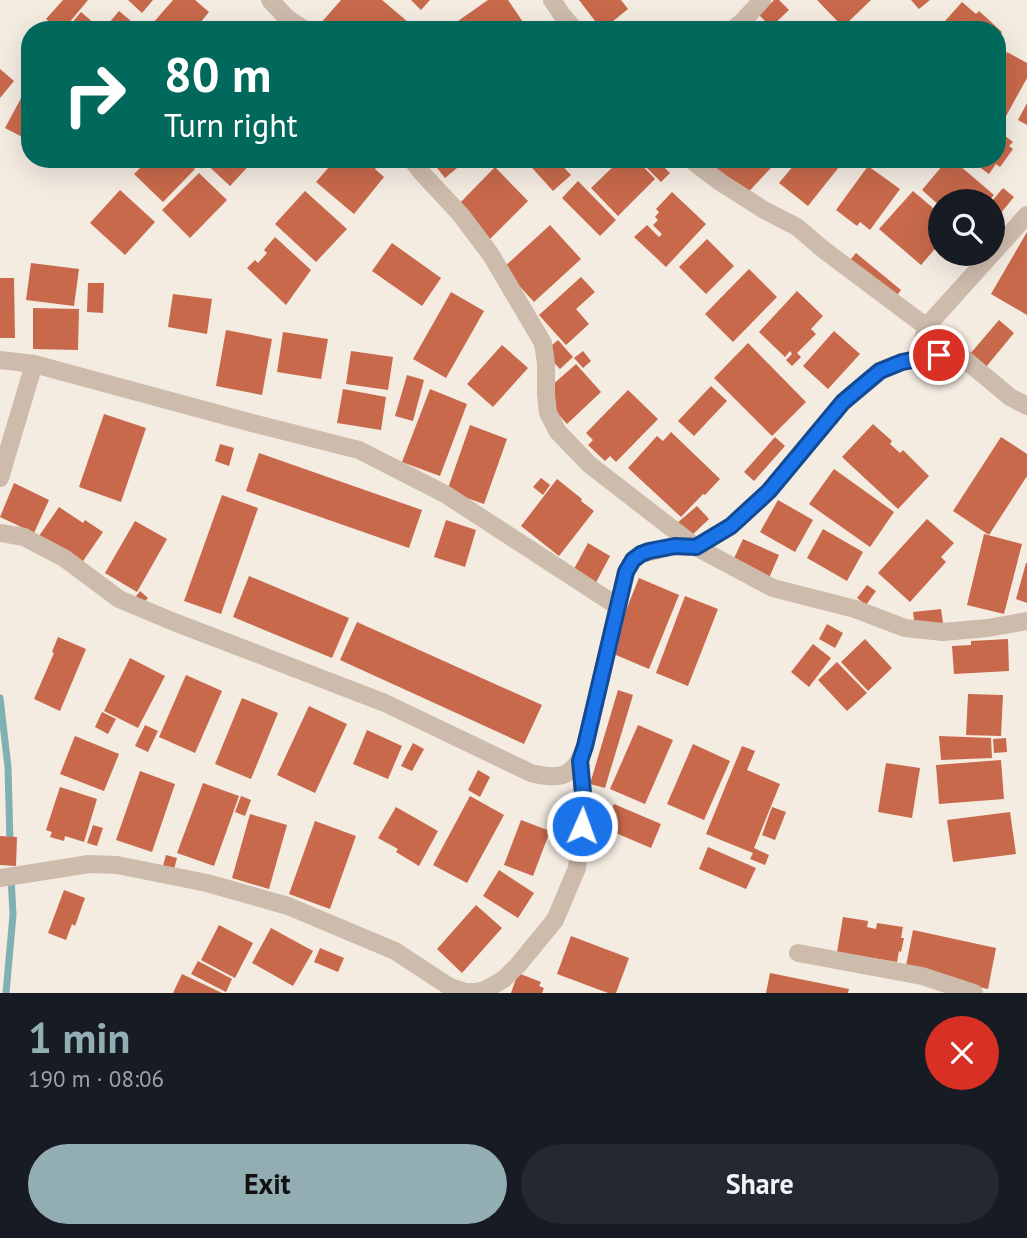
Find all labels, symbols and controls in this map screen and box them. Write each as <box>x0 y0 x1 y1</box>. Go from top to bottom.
text: 80 m <box>164 42 271 106</box>
icon: right <box>49 49 140 140</box>
text: Turn right <box>164 104 298 146</box>
map controls <box>928 189 1005 266</box>
button: search <box>928 189 1005 266</box>
pin <box>909 325 969 385</box>
icon: arrive <box>920 336 958 374</box>
position arrow <box>545 789 619 863</box>
text: 1 min <box>28 1010 130 1065</box>
button: close <box>925 1016 999 1090</box>
text: 190 m · 08:06 <box>28 1064 164 1093</box>
button: Exit <box>28 1144 507 1224</box>
button: Share <box>521 1144 999 1224</box>

